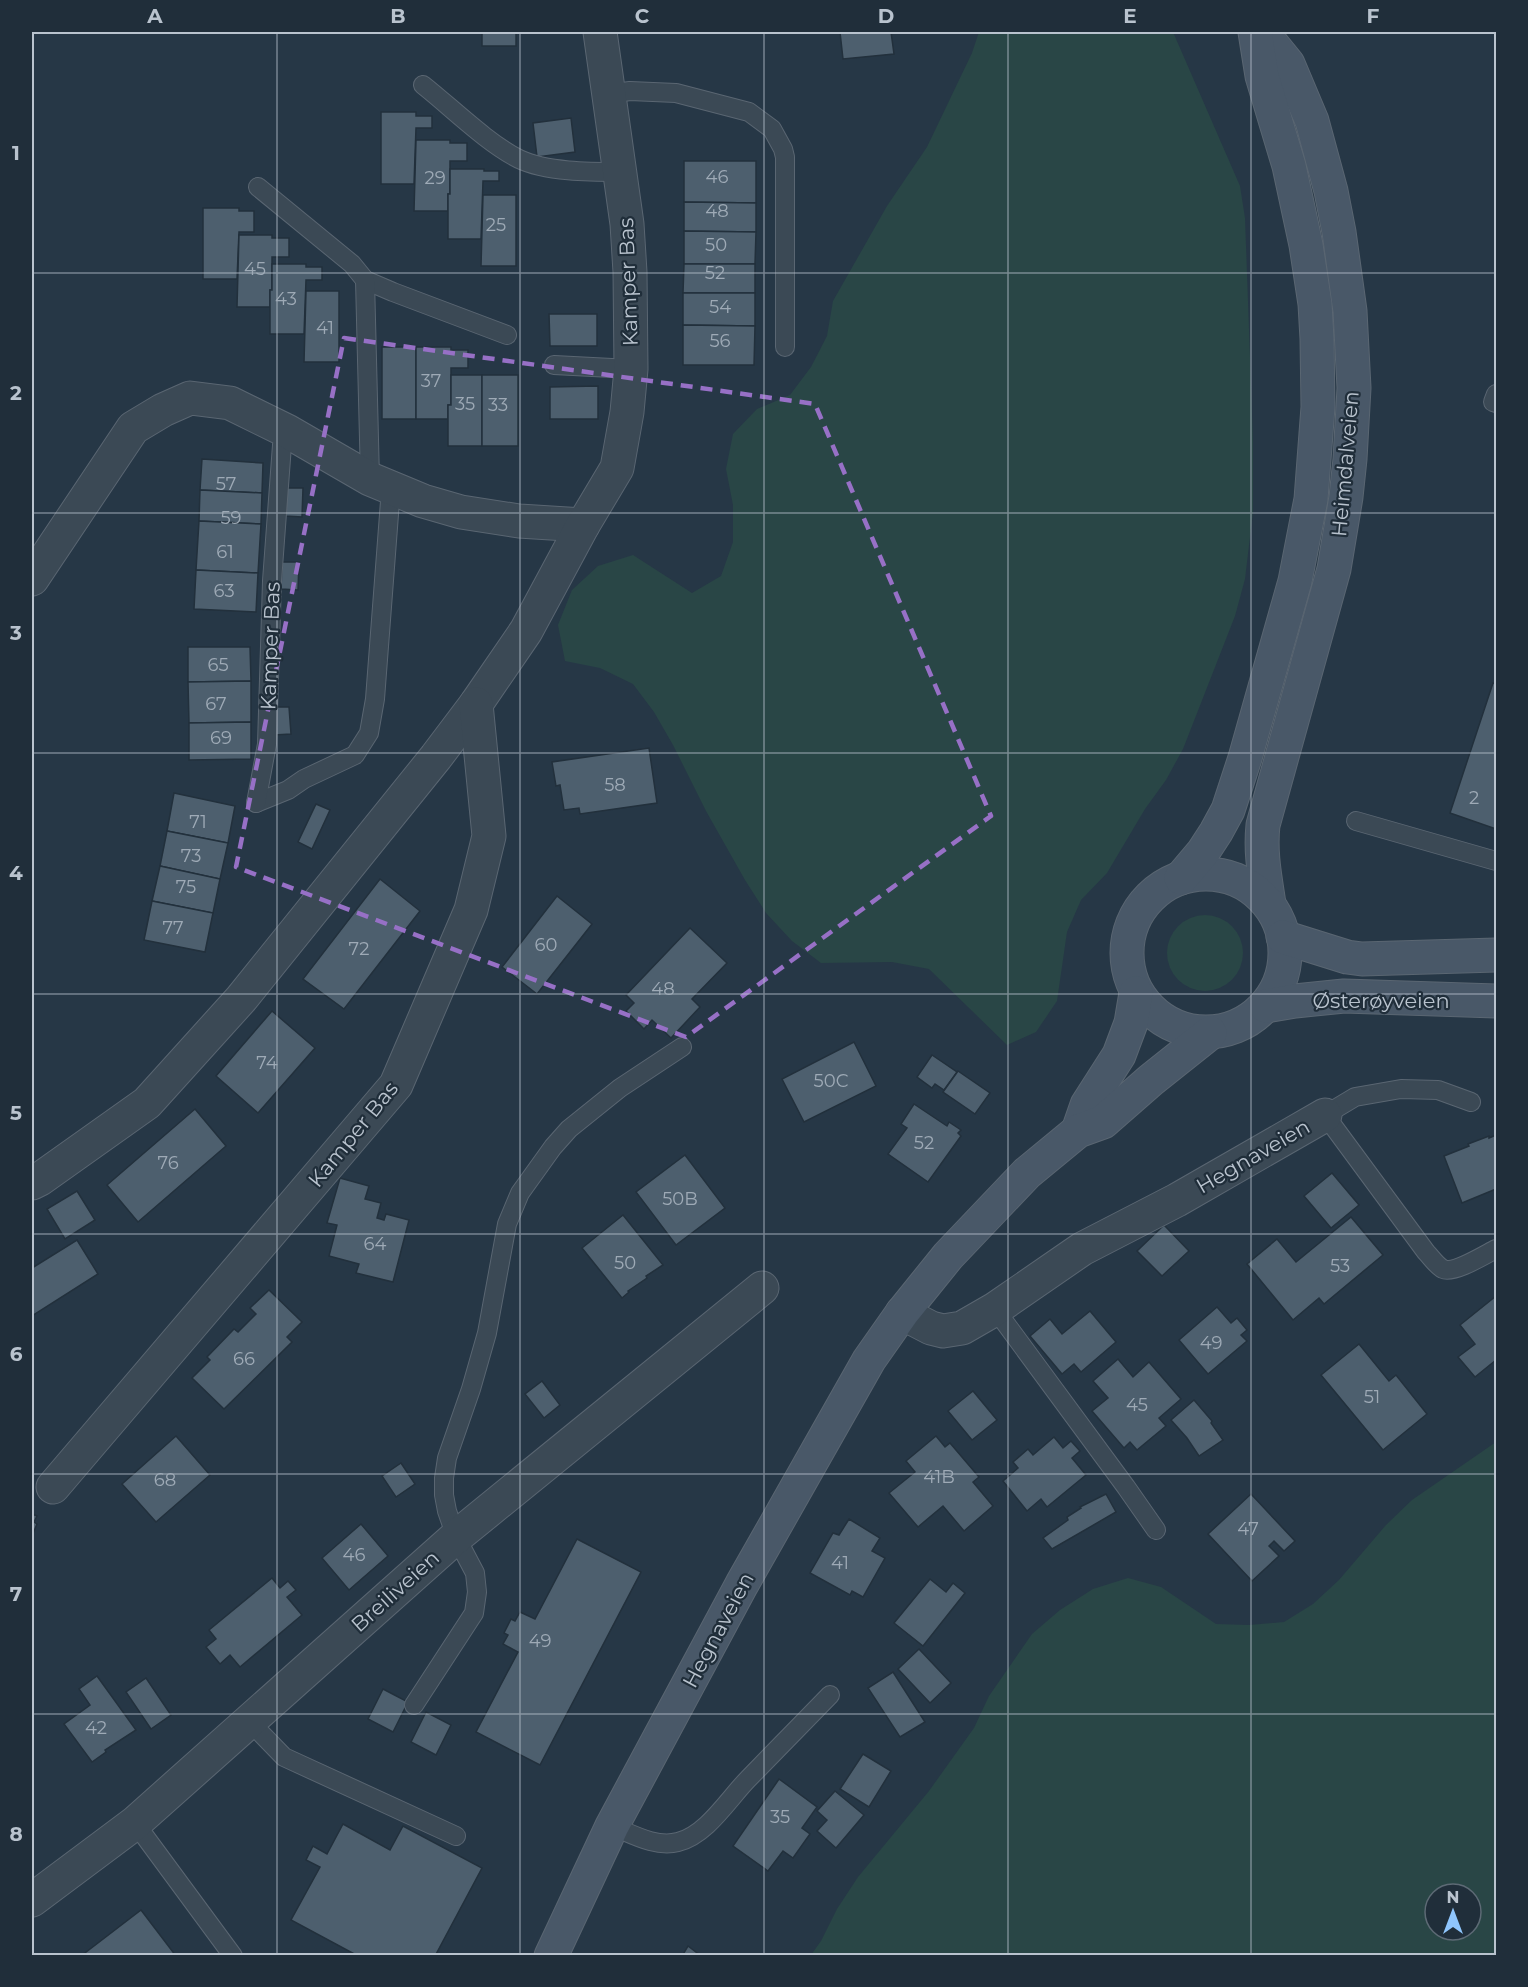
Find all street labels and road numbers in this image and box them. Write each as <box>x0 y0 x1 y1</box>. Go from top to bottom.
street label: Kamper Bas <box>613 217 643 347</box>
street label: Heimdalveien <box>1326 390 1364 538</box>
street label: Kamper Bas <box>255 581 285 711</box>
street label: Østerøyveien <box>1312 988 1450 1013</box>
street label: Kamper Bas <box>303 1076 403 1192</box>
street label: Hegnaveien <box>1192 1113 1314 1199</box>
street label: Breiliveien <box>346 1545 444 1637</box>
street label: Hegnaveien <box>677 1568 759 1692</box>

